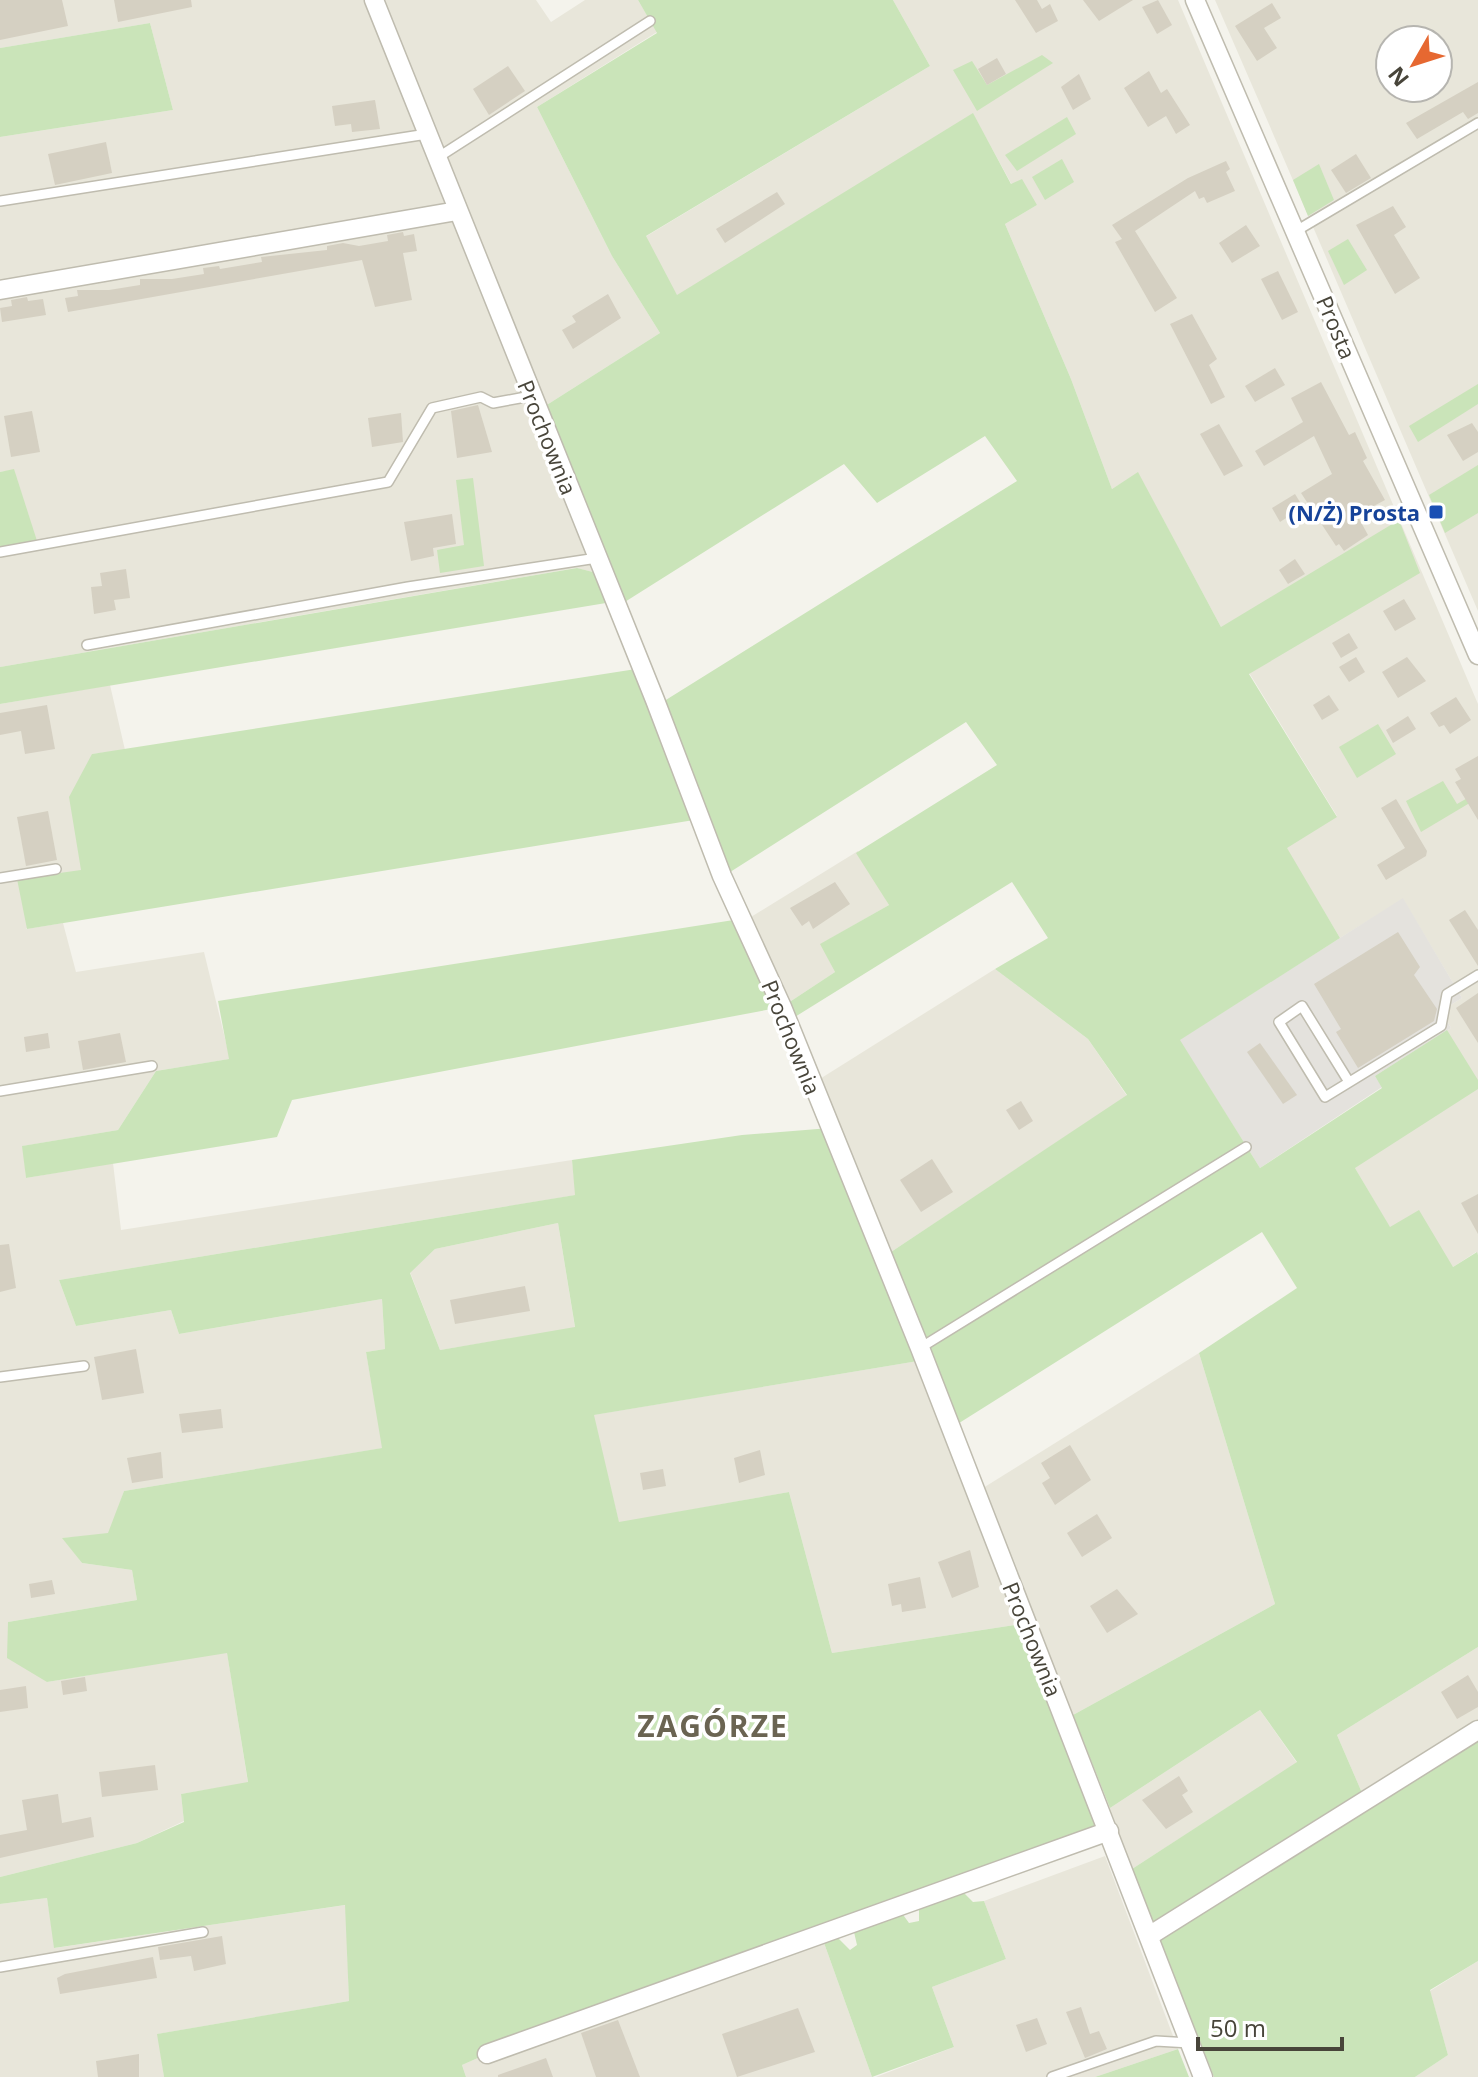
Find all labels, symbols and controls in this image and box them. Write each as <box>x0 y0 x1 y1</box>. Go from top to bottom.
north arrow <box>1374 24 1454 104</box>
text: N <box>1380 61 1415 94</box>
street label: Prosta <box>1310 291 1364 363</box>
street label: Prochownia <box>511 375 585 499</box>
place label: (N/Ż) Prosta <box>1288 497 1420 527</box>
marker: (N/Ż) Prosta <box>1427 503 1445 521</box>
street label: Prochownia <box>755 975 829 1099</box>
street label: Prochownia <box>996 1577 1070 1701</box>
district label: ZAGÓRZE <box>637 1705 789 1746</box>
scale bar <box>1198 2001 1342 2051</box>
text: 50 m <box>1210 2011 1266 2044</box>

